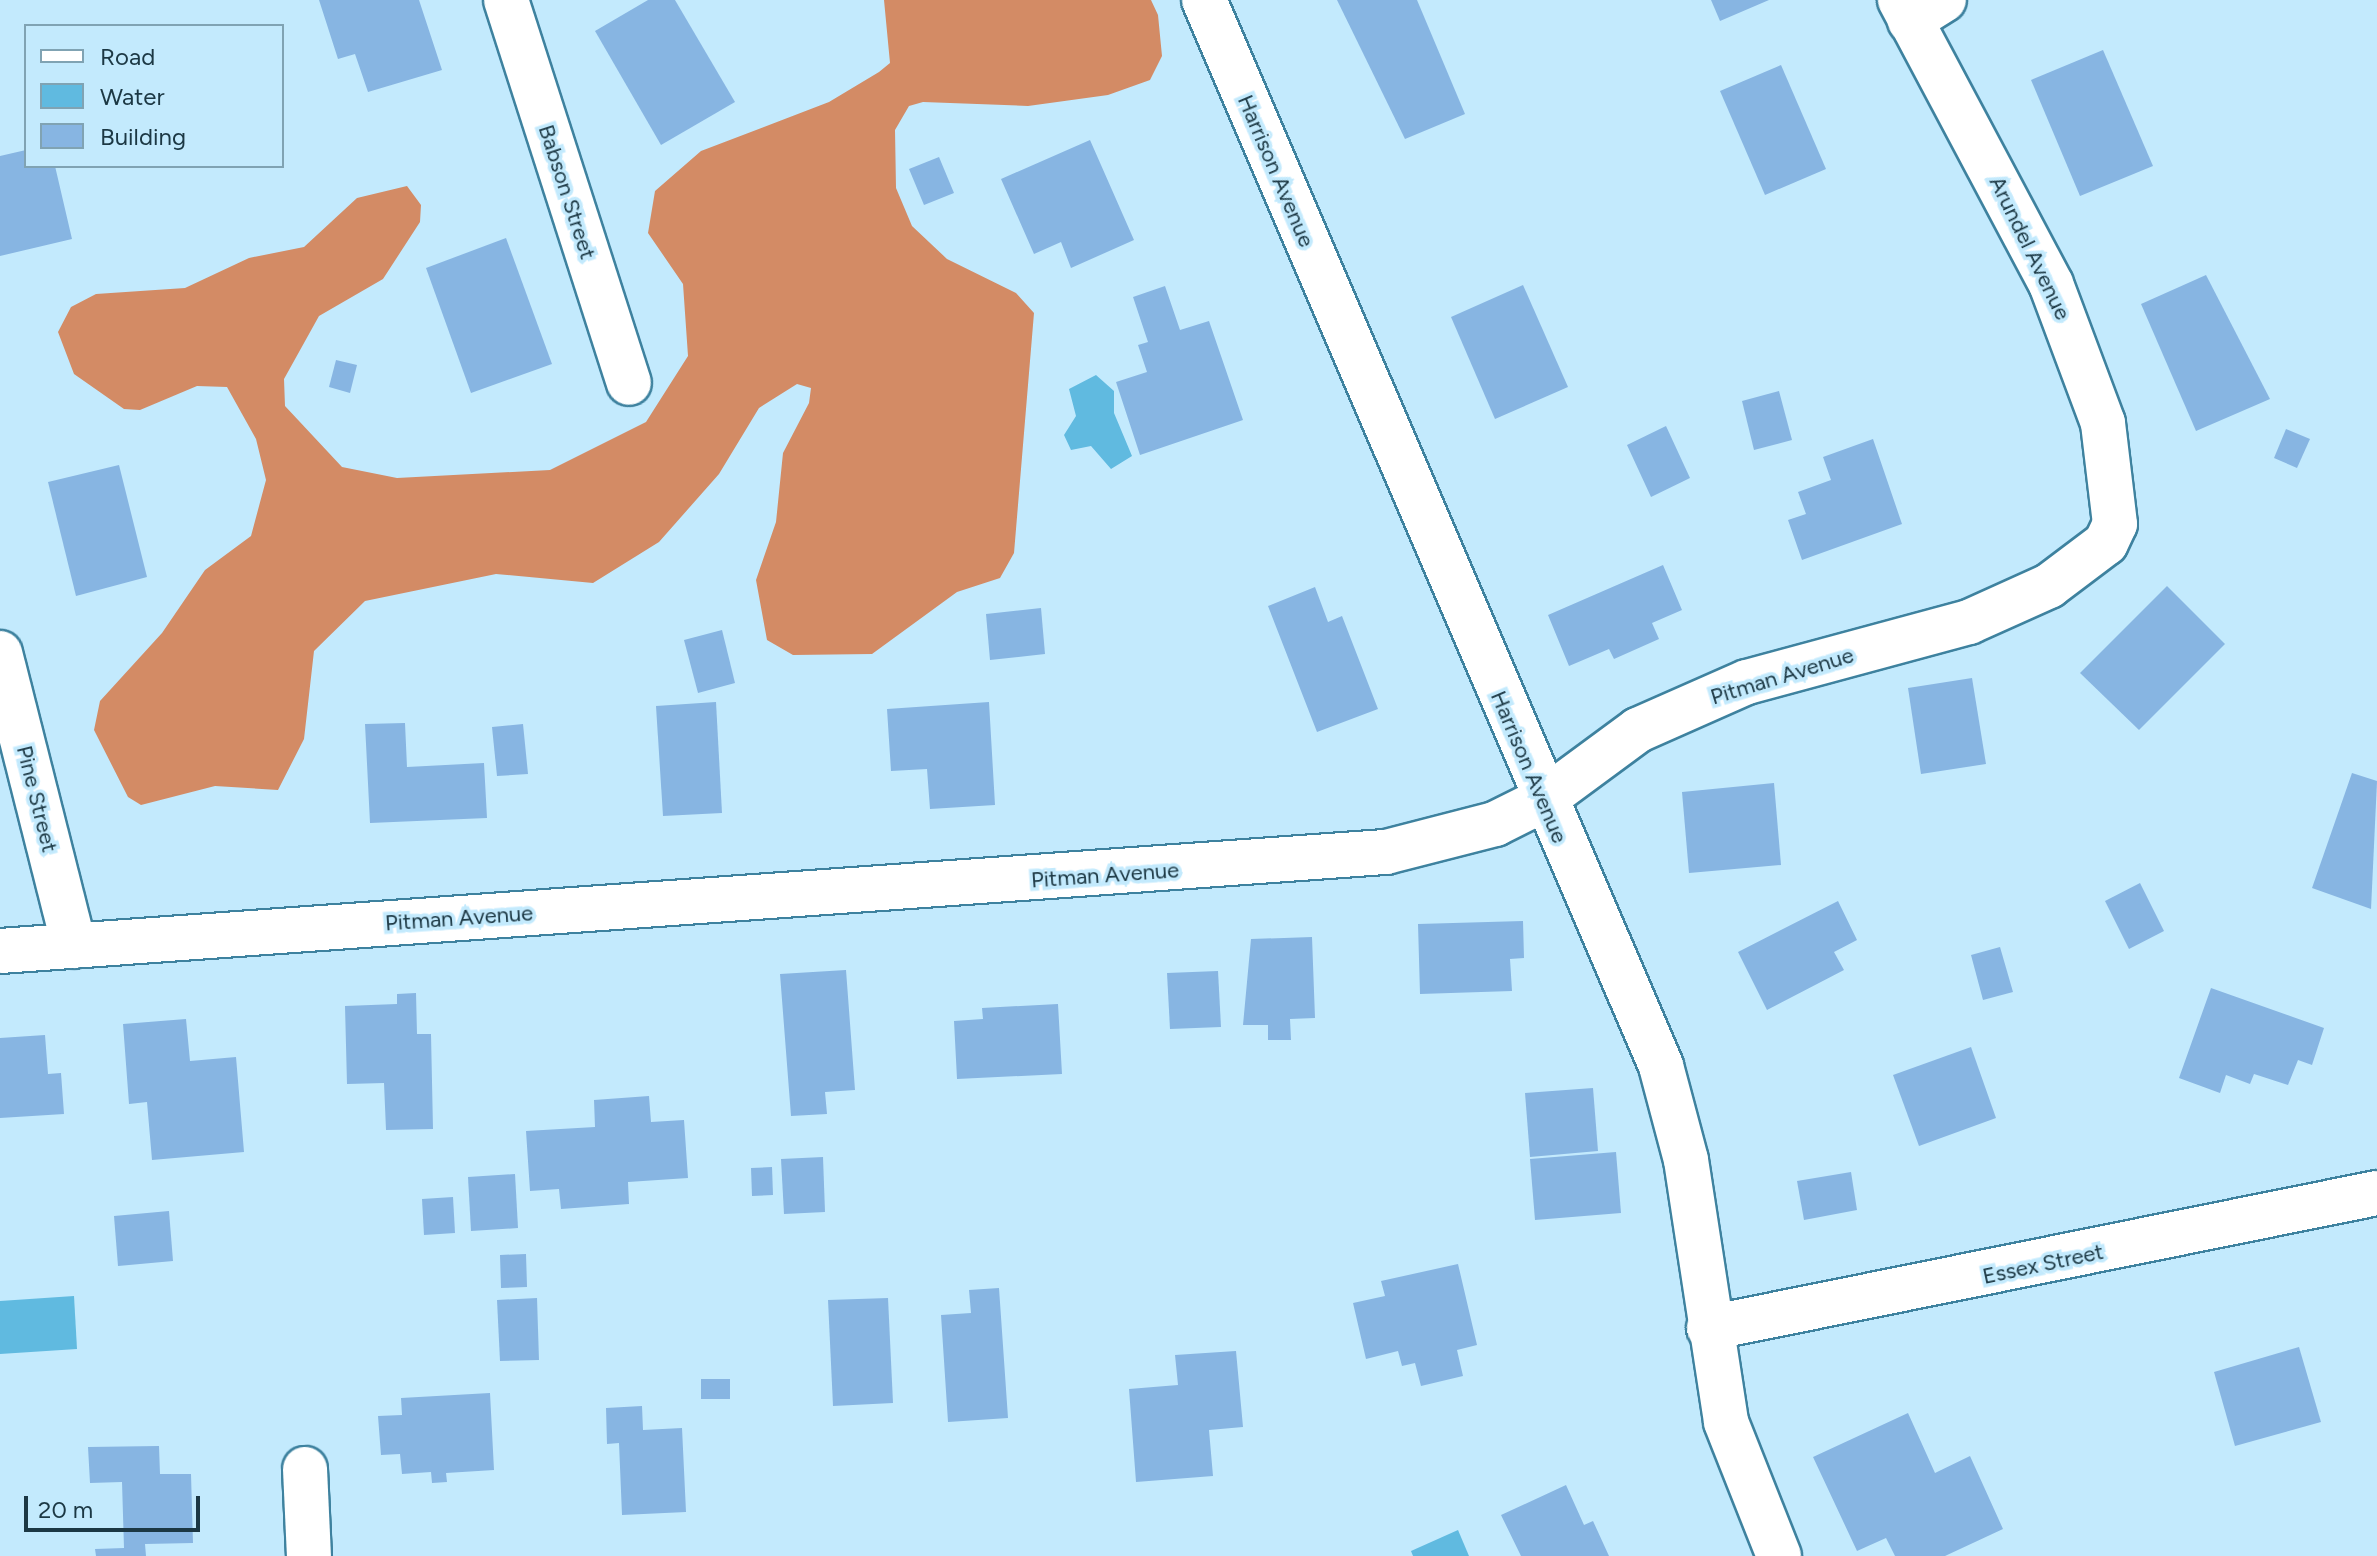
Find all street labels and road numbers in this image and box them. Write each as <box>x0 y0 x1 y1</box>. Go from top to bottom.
street label: Harrison Avenue <box>1232 91 1320 251</box>
street label: Babson Street <box>533 121 601 263</box>
street label: Arundel Avenue <box>1984 172 2076 324</box>
street label: Pitman Avenue <box>1707 642 1857 710</box>
street label: Harrison Avenue <box>1485 687 1573 847</box>
street label: Pine Street <box>11 743 63 855</box>
street label: Pitman Avenue <box>1030 857 1180 893</box>
street label: Pitman Avenue <box>384 900 534 936</box>
street label: Essex Street <box>1980 1238 2106 1290</box>

